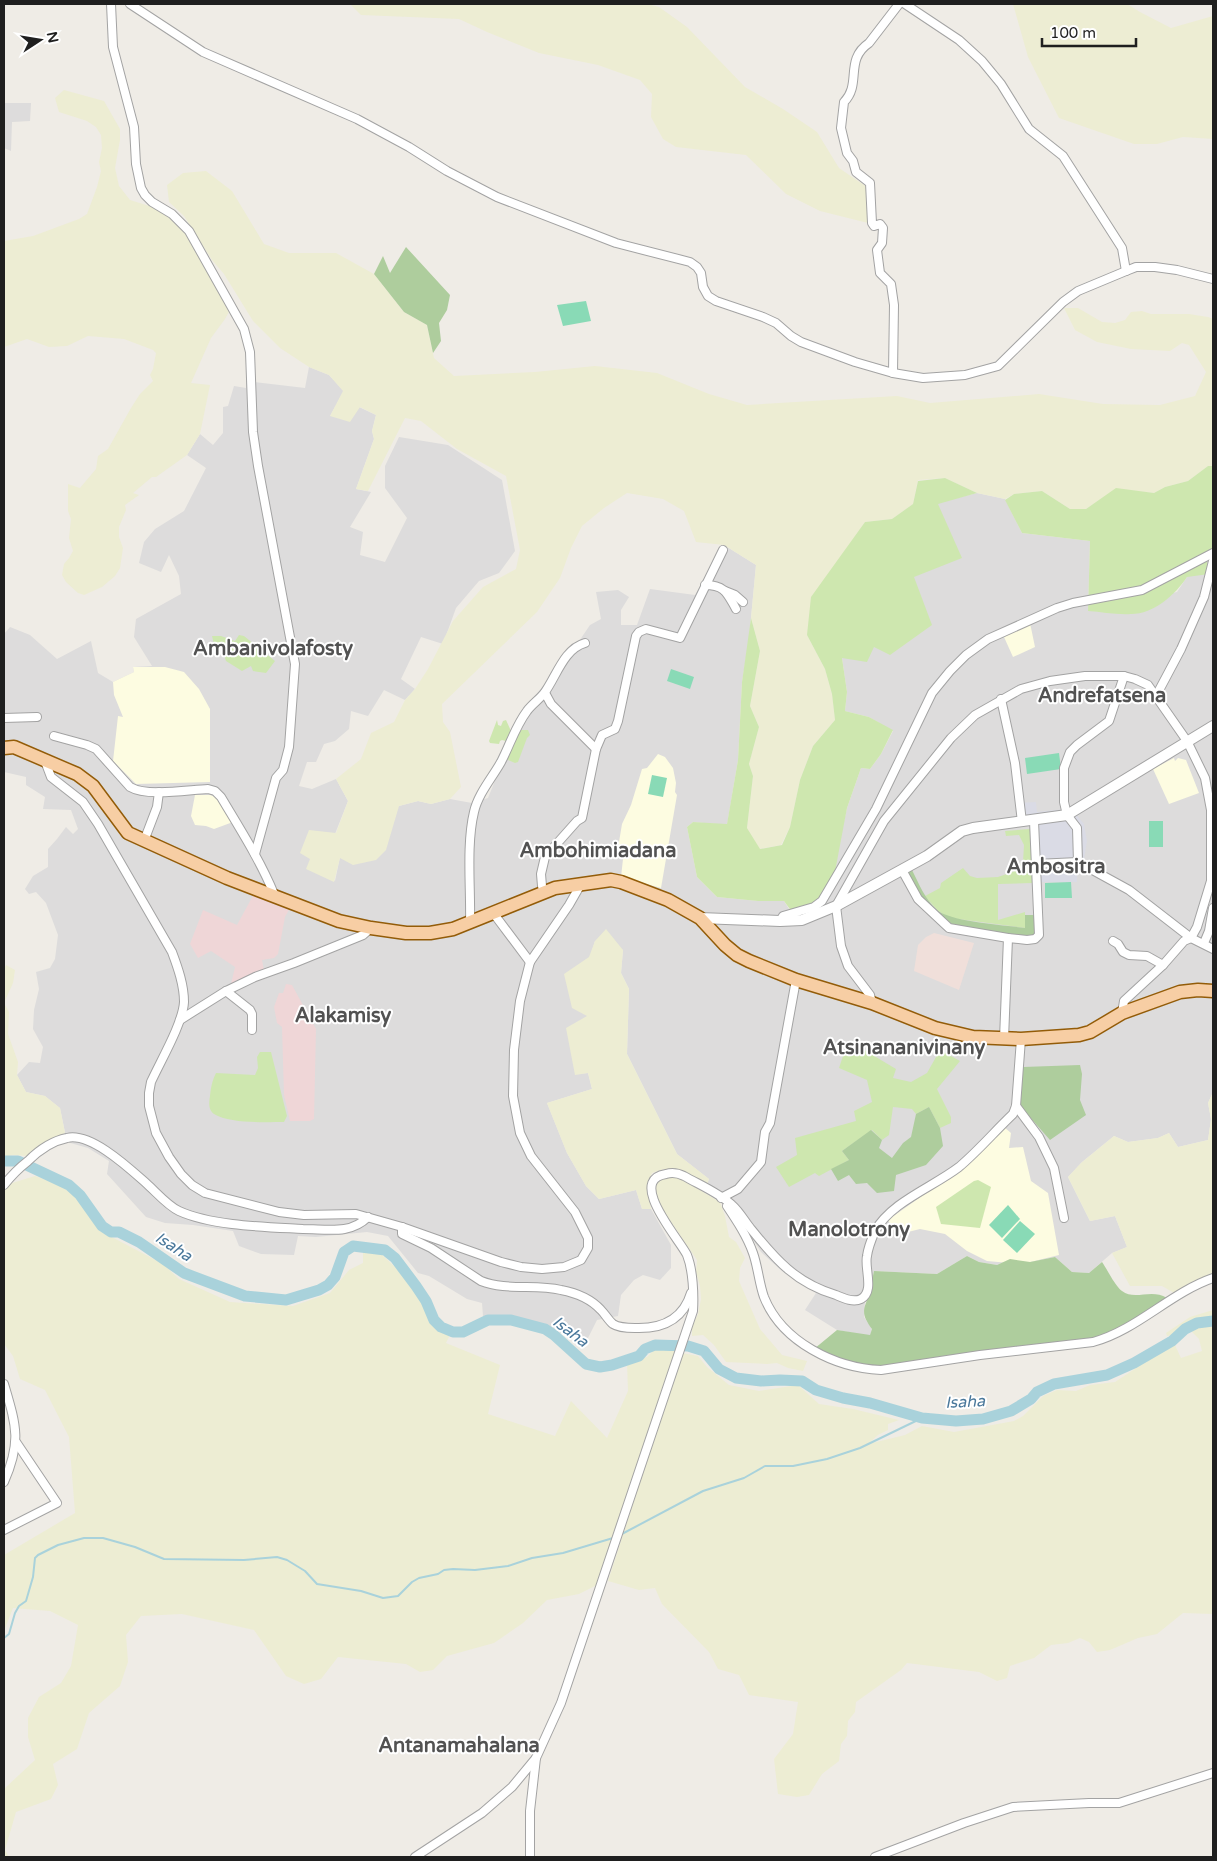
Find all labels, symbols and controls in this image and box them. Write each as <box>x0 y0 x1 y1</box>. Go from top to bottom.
north arrow <box>15 15 65 65</box>
scale bar <box>1042 15 1136 47</box>
text: 100 m <box>1050 24 1096 42</box>
text: N <box>43 30 62 45</box>
district label: Ambanivolafosty <box>193 637 353 661</box>
district label: Andrefatsena <box>1038 684 1166 708</box>
district label: Ambohimiadana <box>520 839 676 863</box>
district label: Ambositra <box>1006 855 1106 879</box>
district label: Alakamisy <box>295 1004 392 1028</box>
district label: Atsinananivinany <box>823 1036 985 1060</box>
district label: Manolotrony <box>788 1218 910 1242</box>
water label: Isaha <box>151 1228 196 1267</box>
water label: Isaha <box>548 1312 593 1352</box>
water label: Isaha <box>945 1391 986 1413</box>
district label: Antanamahalana <box>378 1734 540 1758</box>

